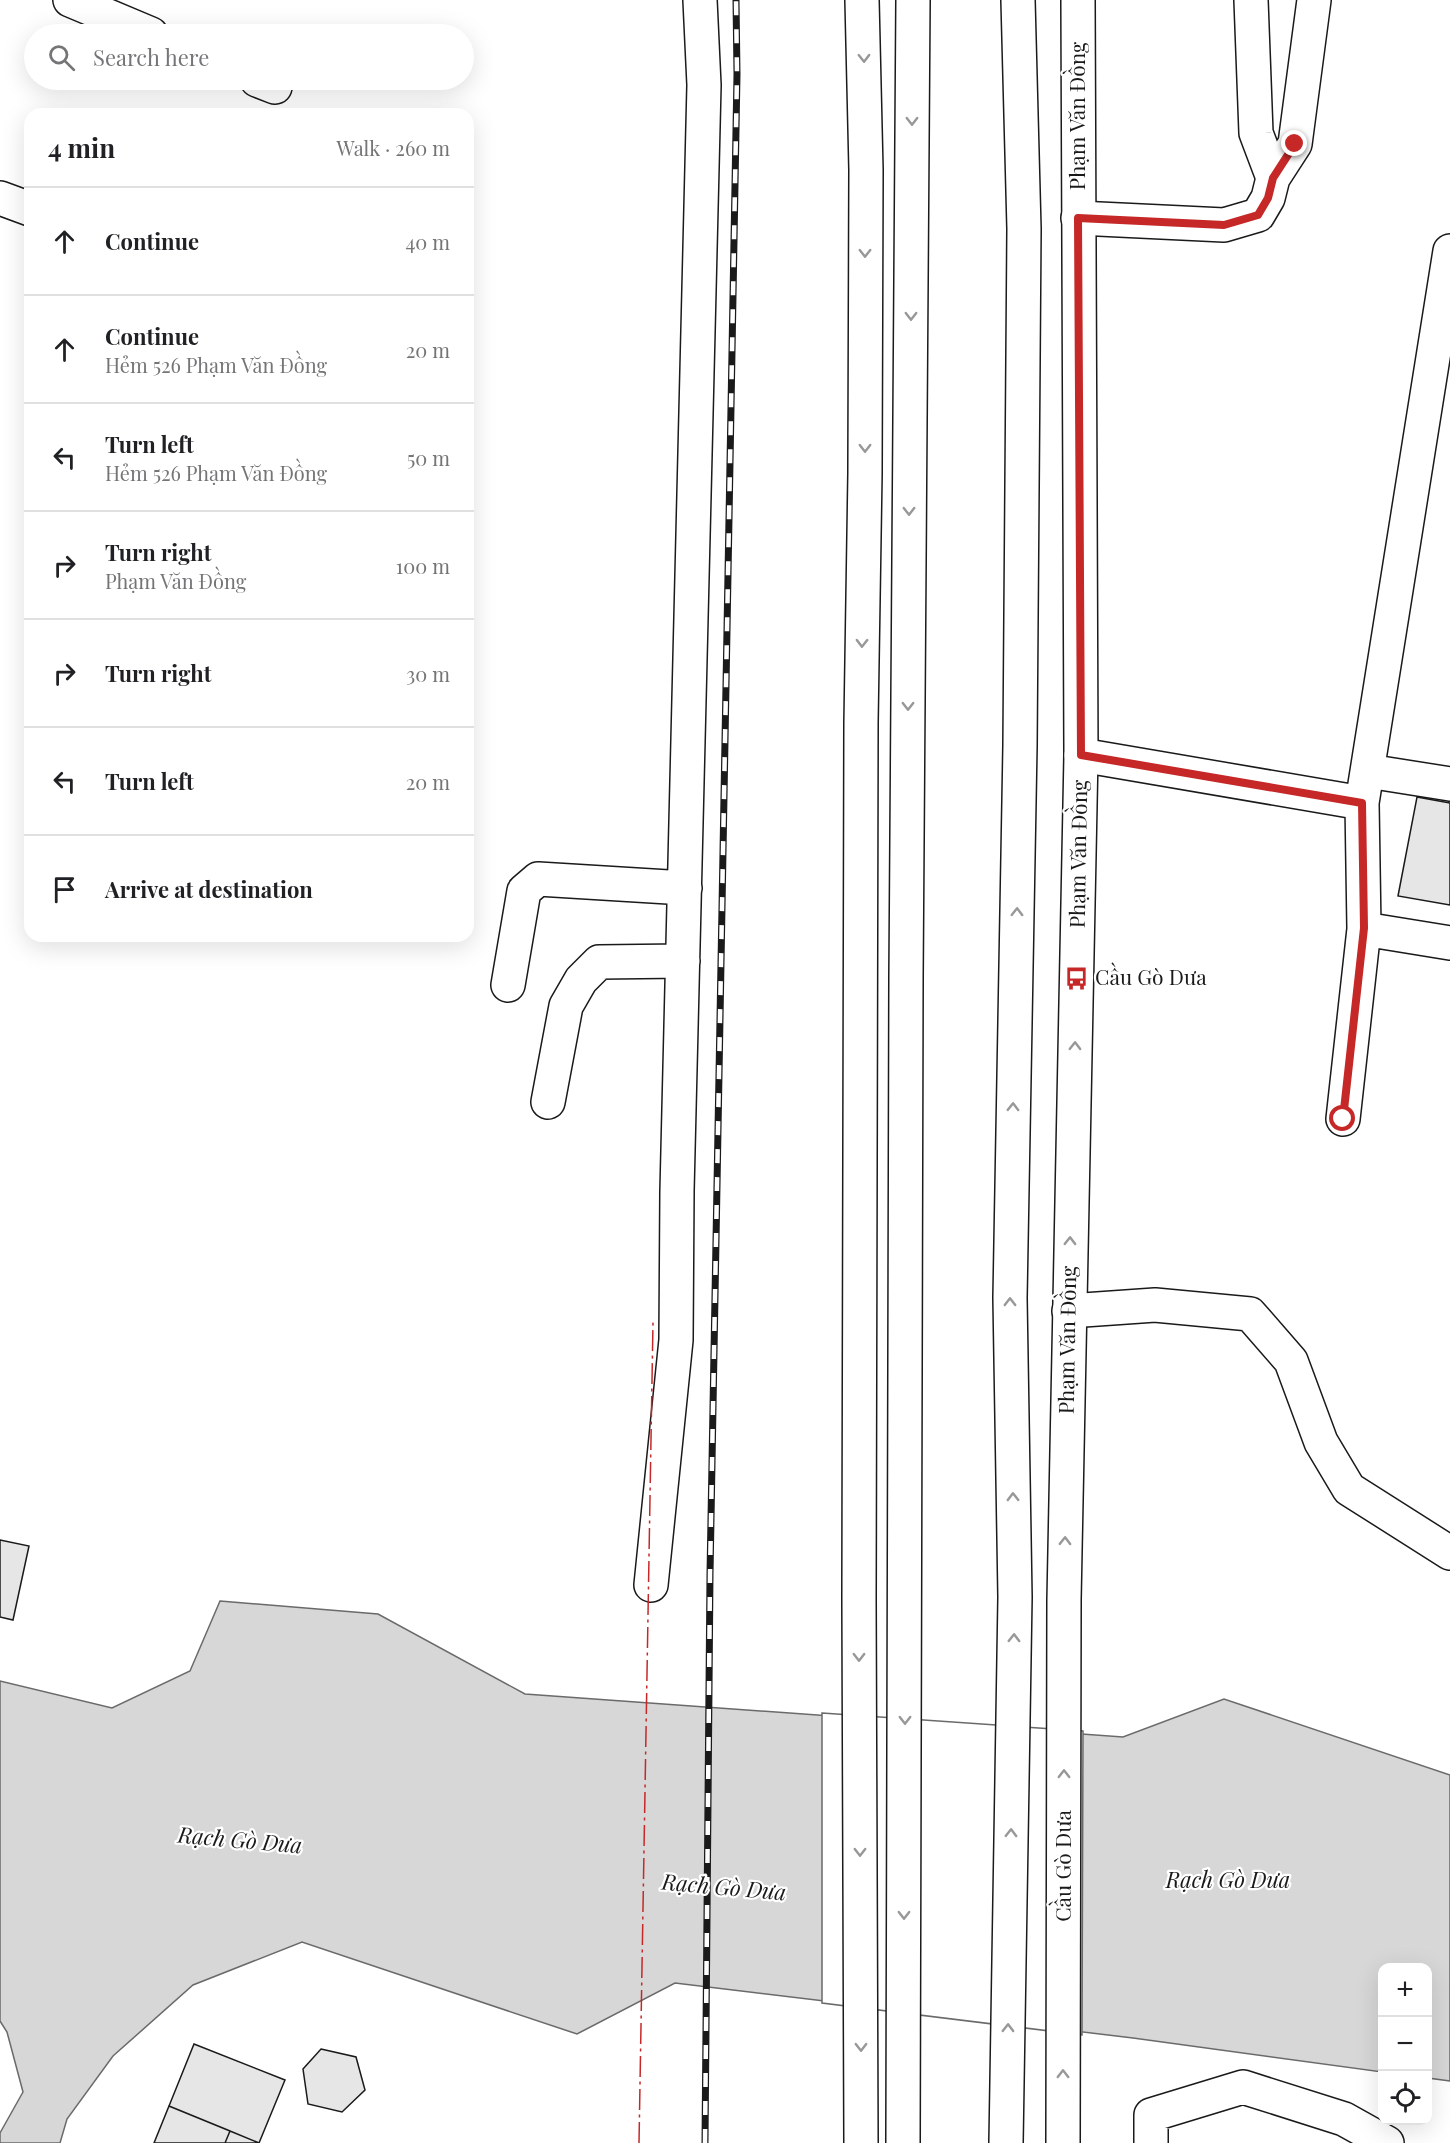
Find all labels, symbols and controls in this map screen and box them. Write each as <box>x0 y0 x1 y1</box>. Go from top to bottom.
search box <box>24 24 474 90</box>
icon: search <box>45 41 78 74</box>
text: Search here <box>93 42 209 72</box>
street label: Phạm Văn Đồng <box>1062 42 1090 190</box>
one-way arrow <box>857 54 870 63</box>
one-way arrow <box>906 117 918 126</box>
text: 4 min <box>48 130 115 165</box>
route end <box>1281 130 1307 156</box>
text: Walk · 260 m <box>337 134 450 161</box>
icon: ahead <box>48 225 81 258</box>
text: Continue <box>105 226 199 256</box>
text: 40 m <box>405 228 450 255</box>
one-way arrow <box>859 249 871 258</box>
one-way arrow <box>905 312 917 321</box>
text: Continue <box>105 321 199 351</box>
icon: ahead <box>48 333 81 366</box>
text: 20 m <box>406 336 450 363</box>
text: Hẻm 526 Phạm Văn Đồng <box>105 351 327 378</box>
text: Turn left <box>105 429 194 459</box>
icon: left <box>48 441 81 474</box>
text: 50 m <box>407 444 450 471</box>
one-way arrow <box>859 444 871 453</box>
text: Hẻm 526 Phạm Văn Đồng <box>105 459 327 486</box>
one-way arrow <box>903 507 916 516</box>
text: Turn right <box>105 537 211 567</box>
icon: right <box>48 549 81 582</box>
text: 100 m <box>396 552 450 579</box>
text: Phạm Văn Đồng <box>105 567 246 594</box>
one-way arrow <box>856 639 868 648</box>
icon: right <box>48 657 81 690</box>
text: Turn right <box>105 658 211 688</box>
text: 30 m <box>406 660 450 687</box>
one-way arrow <box>902 702 914 711</box>
icon: left <box>48 765 81 798</box>
text: Turn left <box>105 766 194 796</box>
text: 20 m <box>406 768 450 795</box>
street label: Phạm Văn Đồng <box>1062 780 1092 928</box>
icon: arrive <box>48 873 81 906</box>
text: Arrive at destination <box>105 874 313 904</box>
one-way arrow <box>1010 907 1023 916</box>
place label: Cầu Gò Dưa <box>1095 962 1207 990</box>
bus stop icon: Cầu Gò Dưa <box>1064 965 1090 991</box>
one-way arrow <box>1068 1042 1081 1051</box>
one-way arrow <box>1007 1102 1019 1111</box>
route start <box>1329 1105 1355 1131</box>
one-way arrow <box>1064 1237 1076 1246</box>
street label: Phạm Văn Đồng <box>1051 1266 1081 1414</box>
one-way arrow <box>1004 1297 1016 1306</box>
one-way arrow <box>1007 1492 1019 1501</box>
one-way arrow <box>1059 1537 1071 1546</box>
one-way arrow <box>1008 1634 1020 1643</box>
one-way arrow <box>853 1653 865 1662</box>
one-way arrow <box>899 1715 911 1724</box>
one-way arrow <box>1058 1769 1070 1778</box>
street label: Cầu Gò Dưa <box>1048 1810 1076 1922</box>
water label: Rạch Gò Dưa <box>176 1819 304 1859</box>
one-way arrow <box>1005 1829 1017 1838</box>
one-way arrow <box>854 1848 866 1857</box>
water label: Rạch Gò Dưa <box>1165 1864 1290 1894</box>
water label: Rạch Gò Dưa <box>660 1866 788 1906</box>
one-way arrow <box>898 1910 910 1919</box>
map controls <box>1378 1963 1432 2125</box>
button: + <box>1378 1963 1432 2017</box>
button: − <box>1378 2017 1432 2071</box>
one-way arrow <box>1002 2023 1014 2032</box>
one-way arrow <box>855 2043 867 2052</box>
one-way arrow <box>1057 2069 1069 2078</box>
button: locate <box>1378 2071 1432 2125</box>

